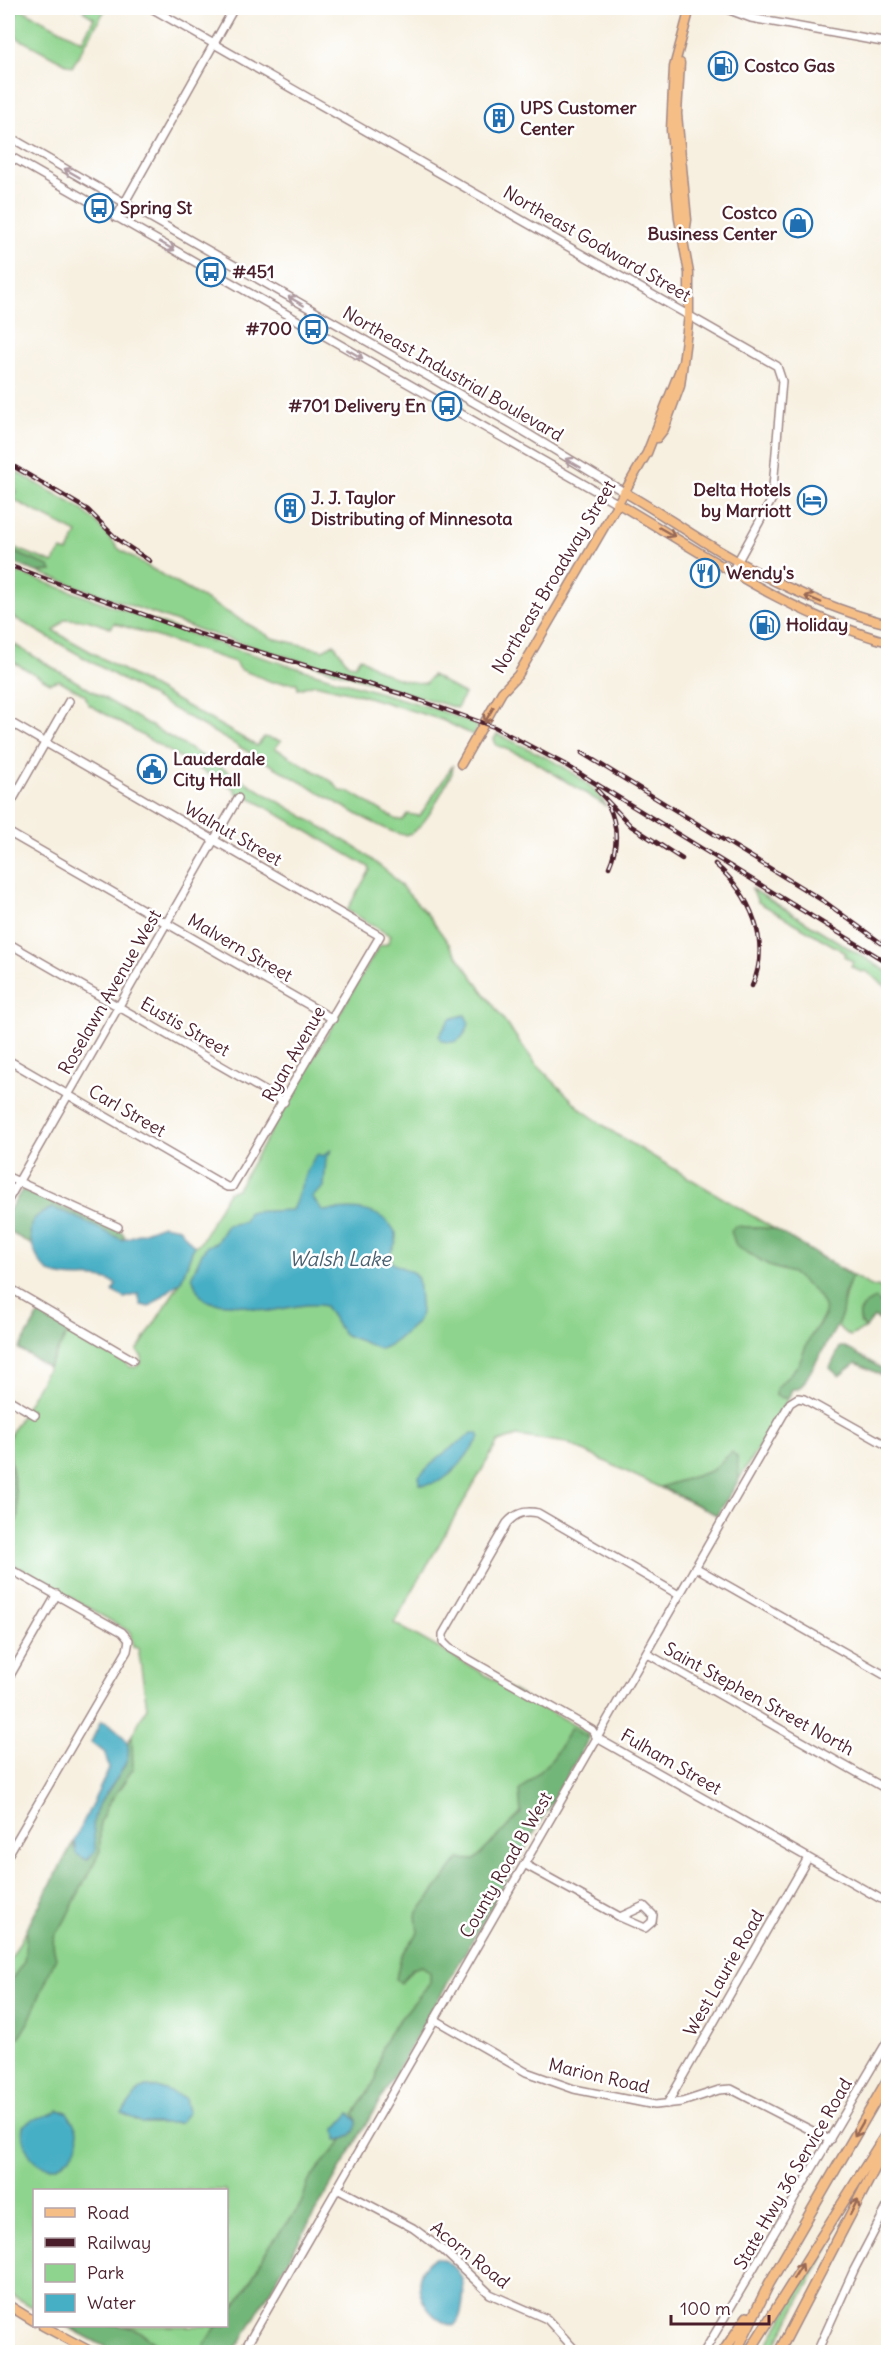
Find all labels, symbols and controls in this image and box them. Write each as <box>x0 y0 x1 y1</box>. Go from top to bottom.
fuel station icon: Costco Gas <box>707 50 739 82</box>
place label: Costco Gas <box>744 54 835 77</box>
place label: UPS Customer Center <box>520 96 637 140</box>
building icon: UPS Customer Center <box>483 102 515 134</box>
one-way arrow <box>64 167 81 179</box>
street label: Northeast Godward Street <box>499 180 695 307</box>
bus stop icon: Spring St <box>83 192 115 224</box>
place label: Spring St <box>120 196 193 219</box>
place label: Costco Business Center <box>647 201 778 245</box>
shop icon: Costco Business Center <box>782 207 814 239</box>
one-way arrow <box>158 241 175 253</box>
bus stop icon: #451 <box>195 256 227 288</box>
place label: #451 <box>232 260 274 283</box>
one-way arrow <box>288 295 305 307</box>
street label: Northeast Industrial Boulevard <box>339 301 568 446</box>
bus stop icon: #700 <box>297 313 329 345</box>
place label: #700 <box>245 317 292 340</box>
one-way arrow <box>345 349 363 360</box>
bus stop icon: #701 Delivery En <box>431 390 463 422</box>
place label: #701 Delivery En <box>288 394 427 417</box>
one-way arrow <box>565 457 582 469</box>
street label: Northeast Broadway Street <box>487 476 620 678</box>
place label: Delta Hotels by Marriott <box>693 478 792 522</box>
hotel icon: Delta Hotels by Marriott <box>796 484 828 516</box>
place label: J. J. Taylor Distributing of Minnesota <box>311 486 513 530</box>
building icon: J. J. Taylor Distributing of Minnesota <box>274 492 306 524</box>
one-way arrow <box>658 527 675 539</box>
restaurant icon: Wendy's <box>689 557 721 589</box>
place label: Wendy's <box>726 561 794 584</box>
one-way arrow <box>804 593 823 604</box>
fuel station icon: Holiday <box>749 609 781 641</box>
place label: Holiday <box>786 613 848 636</box>
one-way arrow <box>483 706 495 723</box>
place label: Lauderdale City Hall <box>173 747 266 791</box>
public building icon: Lauderdale City Hall <box>136 753 168 785</box>
street label: Walnut Street <box>180 796 286 871</box>
street label: Roselawn Avenue West <box>53 905 166 1078</box>
street label: Malvern Street <box>184 908 297 987</box>
street label: Eustis Street <box>136 992 234 1061</box>
street label: Ryan Avenue <box>257 1002 330 1106</box>
street label: Carl Street <box>84 1079 170 1142</box>
water label: Walsh Lake <box>289 1246 392 1271</box>
street label: Saint Stephen Street North <box>660 1637 858 1760</box>
street label: Fulham Street <box>617 1723 726 1800</box>
street label: County Road B West <box>454 1787 557 1942</box>
street label: West Laurie Road <box>678 1905 769 2040</box>
street label: Marion Road <box>546 2053 652 2098</box>
street label: State Hwy 36 Service Road <box>728 2074 857 2274</box>
one-way arrow <box>853 2120 865 2137</box>
legend <box>33 2189 228 2327</box>
one-way arrow <box>849 2199 860 2217</box>
text: Road <box>87 2201 130 2224</box>
street label: Acorn Road <box>426 2216 515 2294</box>
text: Railway <box>87 2231 151 2254</box>
text: Park <box>87 2261 124 2284</box>
one-way arrow <box>793 2263 805 2280</box>
scale bar <box>671 2288 768 2326</box>
text: Water <box>87 2291 137 2314</box>
text: 100 m <box>680 2297 731 2320</box>

